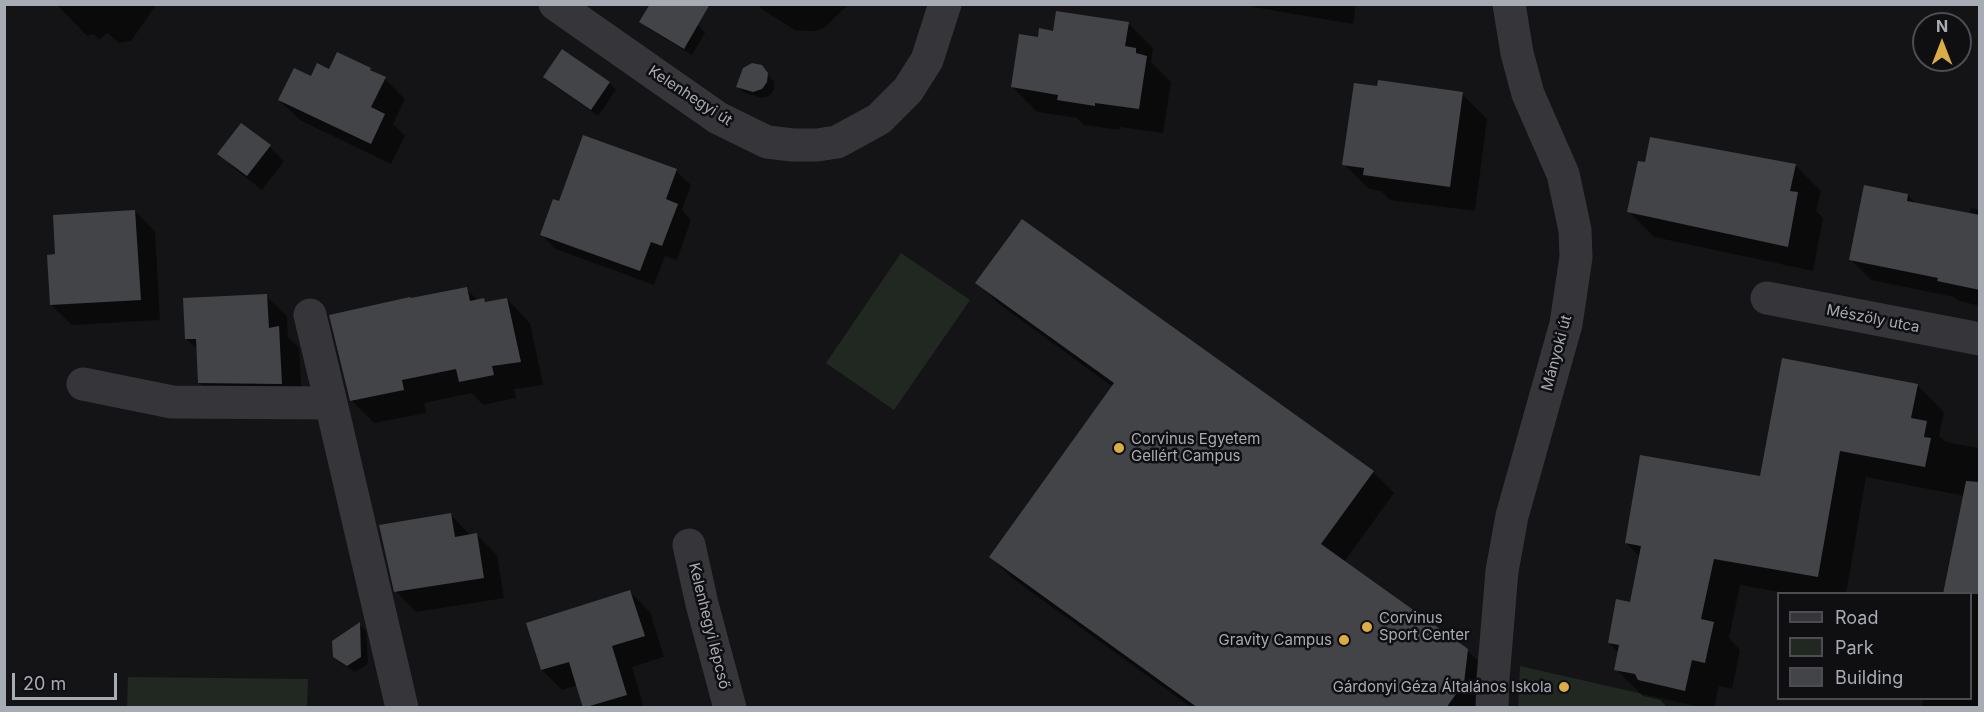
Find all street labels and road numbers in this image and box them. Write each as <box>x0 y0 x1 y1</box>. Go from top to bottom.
street label: Kelenhegyi út <box>645 62 735 130</box>
street label: Mészöly utca <box>1825 301 1921 337</box>
street label: Mányoki út <box>1538 313 1576 393</box>
street label: Kelenhegyi lépcső <box>685 561 733 691</box>

